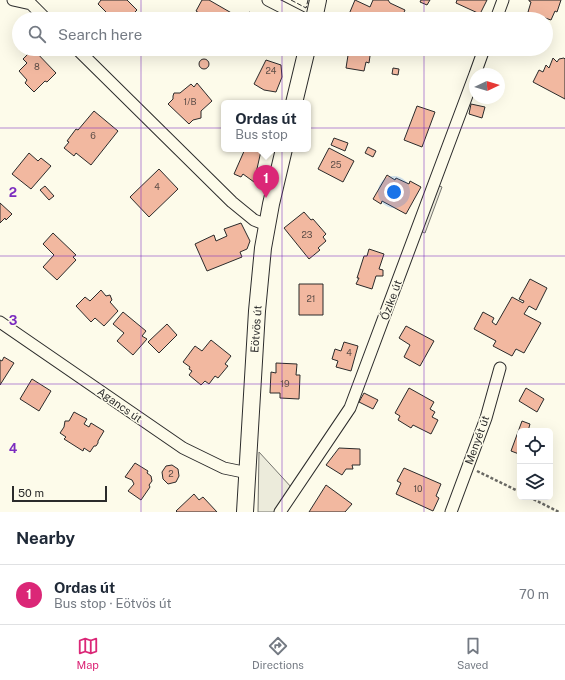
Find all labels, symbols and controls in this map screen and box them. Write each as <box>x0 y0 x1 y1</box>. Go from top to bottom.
search box <box>12 12 553 56</box>
icon: search <box>26 23 48 45</box>
text: Search here <box>58 26 142 43</box>
house number: 8 <box>34 61 40 72</box>
house number: 24 <box>265 65 277 76</box>
north arrow <box>469 68 505 104</box>
house number: 1/B <box>184 96 196 107</box>
popup <box>221 100 311 152</box>
text: Ordas út <box>235 110 297 127</box>
text: Bus stop <box>235 127 288 142</box>
house number: 6 <box>90 130 96 141</box>
house number: 25 <box>330 159 342 170</box>
pin: 1 <box>253 165 279 198</box>
house number: 4 <box>154 181 160 192</box>
your location <box>384 182 404 202</box>
text: 2 <box>9 185 17 200</box>
house number: 23 <box>301 229 313 240</box>
street label: Őzike út <box>377 278 404 322</box>
house number: 21 <box>306 293 316 304</box>
street label: Eötvös út <box>248 305 264 353</box>
text: 3 <box>9 313 18 328</box>
house number: 4 <box>346 347 352 358</box>
house number: 19 <box>280 378 290 389</box>
street label: Agancs út <box>95 385 145 425</box>
street label: Menyét út <box>463 414 491 466</box>
map controls <box>517 428 553 500</box>
button: locate <box>517 428 553 464</box>
text: 4 <box>9 441 18 456</box>
button: layers <box>517 464 553 500</box>
house number: 2 <box>168 468 174 479</box>
house number: 10 <box>413 483 423 494</box>
scale bar <box>12 484 107 503</box>
text: 50 m <box>18 487 44 499</box>
text: Nearby <box>16 528 75 548</box>
text: Ordas út <box>54 579 115 596</box>
text: 1 <box>26 587 32 602</box>
text: 70 m <box>519 587 549 602</box>
text: Bus stop · Eötvös út <box>54 596 172 611</box>
tab: Map <box>77 635 99 671</box>
tab: Directions <box>252 635 304 671</box>
tab: Saved <box>457 635 488 671</box>

